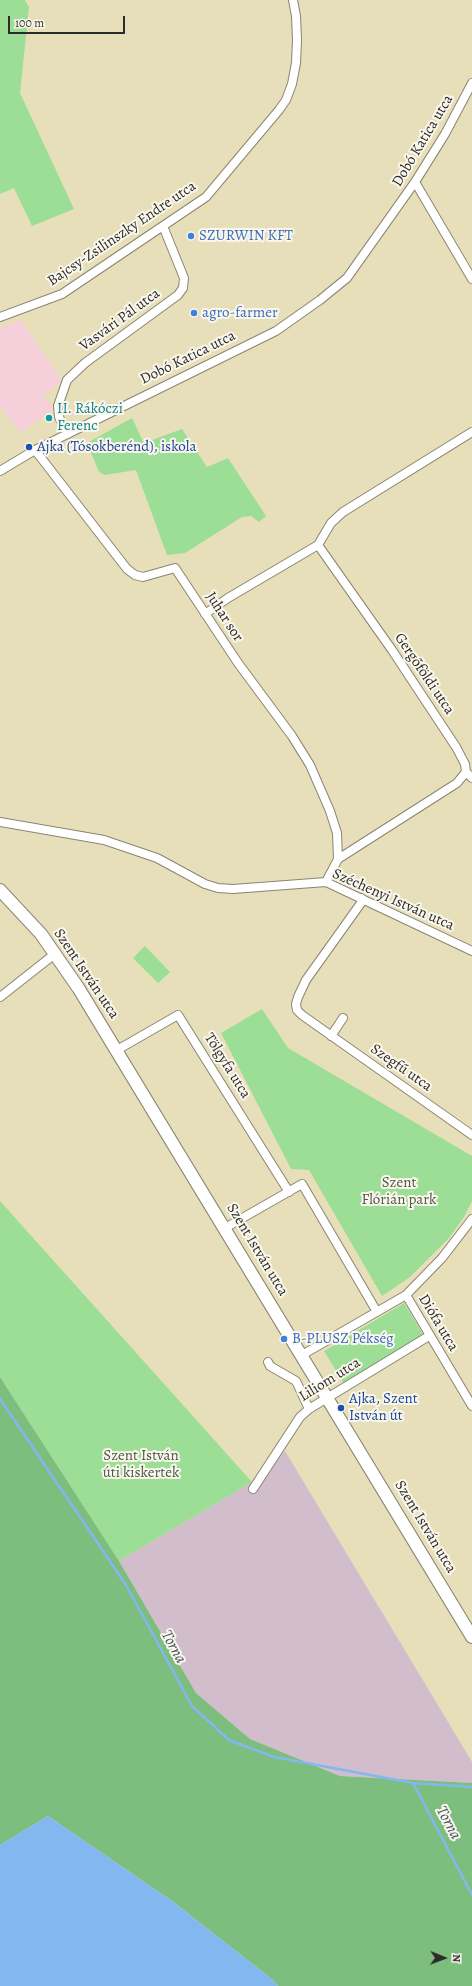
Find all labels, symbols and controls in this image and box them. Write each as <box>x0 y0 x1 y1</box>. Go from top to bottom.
scale bar <box>10 8 127 34</box>
text: 100 m <box>15 15 44 31</box>
street label: Dobó Katica utca <box>389 92 457 190</box>
street label: Bajcsy-Zsilinszky Endre utca <box>44 178 200 290</box>
place label: SZURWIN KFT <box>199 227 293 245</box>
marker: SZURWIN KFT <box>186 231 196 241</box>
street label: Vasvári Pál utca <box>76 285 164 355</box>
place label: agro-farmer <box>202 304 278 322</box>
marker: agro-farmer <box>189 308 199 318</box>
street label: Dobó Katica utca <box>137 327 239 389</box>
place label: II. Rákóczi Ferenc <box>57 400 123 435</box>
marker: II. Rákóczi Ferenc <box>44 413 54 423</box>
place label: Ajka (Tósokberénd), iskola <box>37 438 196 456</box>
marker: Ajka (Tósokberénd), iskola <box>24 442 34 452</box>
street label: Juhar sor <box>201 589 247 645</box>
street label: Gergőföldi utca <box>390 630 458 718</box>
street label: Széchenyi István utca <box>329 865 457 935</box>
street label: Szent István utca <box>49 926 123 1022</box>
street label: Tölgyfa utca <box>200 1030 254 1102</box>
street label: Szegfű utca <box>367 1040 435 1096</box>
park label: Szent Flórián park <box>361 1174 437 1209</box>
street label: Szent István utca <box>222 1200 292 1300</box>
street label: Diófa utca <box>414 1291 462 1355</box>
place label: B-PLUSZ Pékség <box>292 1330 394 1348</box>
marker: B-PLUSZ Pékség <box>279 1334 289 1344</box>
street label: Liliom utca <box>296 1354 364 1406</box>
place label: Ajka, Szent István út <box>349 1390 418 1425</box>
marker: Ajka, Szent István út <box>336 1403 346 1413</box>
park label: Szent István úti kiskertek <box>103 1447 179 1482</box>
street label: Szent István utca <box>390 1477 460 1577</box>
water label: Torna <box>156 1627 190 1667</box>
water label: Torna <box>431 1803 465 1843</box>
north arrow <box>424 1938 464 1978</box>
text: N <box>449 1954 464 1962</box>

